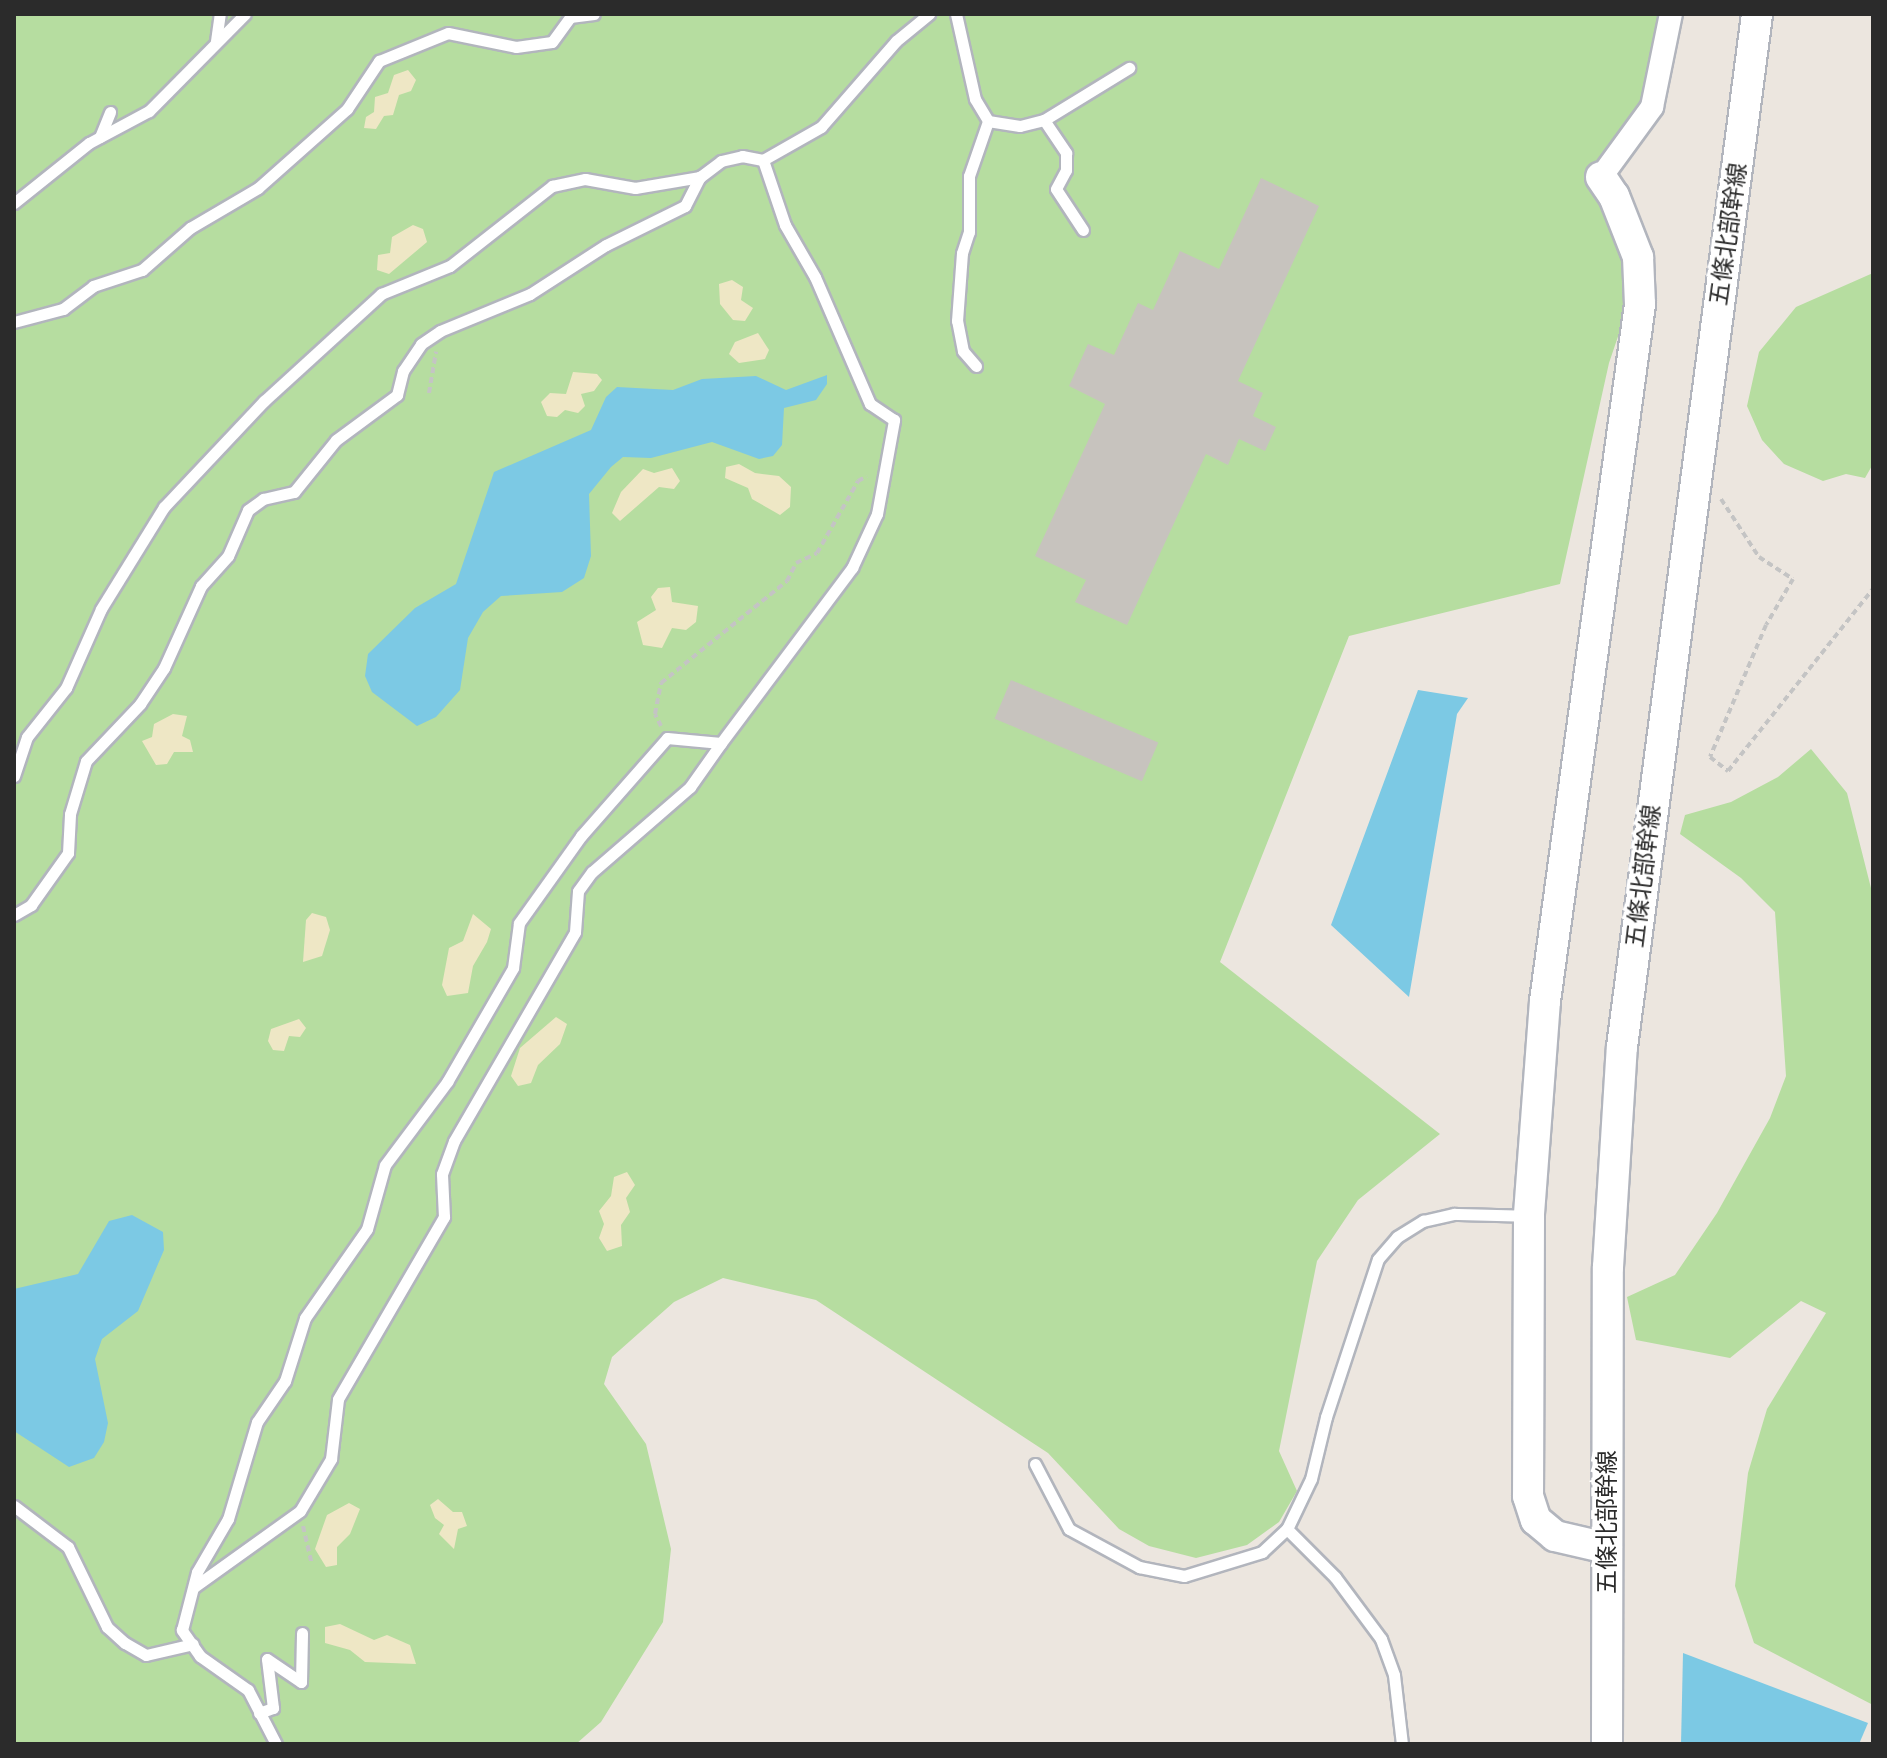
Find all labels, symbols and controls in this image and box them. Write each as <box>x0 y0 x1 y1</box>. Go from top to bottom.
street label: 五條北部幹線 <box>1704 161 1752 307</box>
street label: 五條北部幹線 <box>1620 803 1666 949</box>
street label: 五條北部幹線 <box>1593 1450 1621 1594</box>

